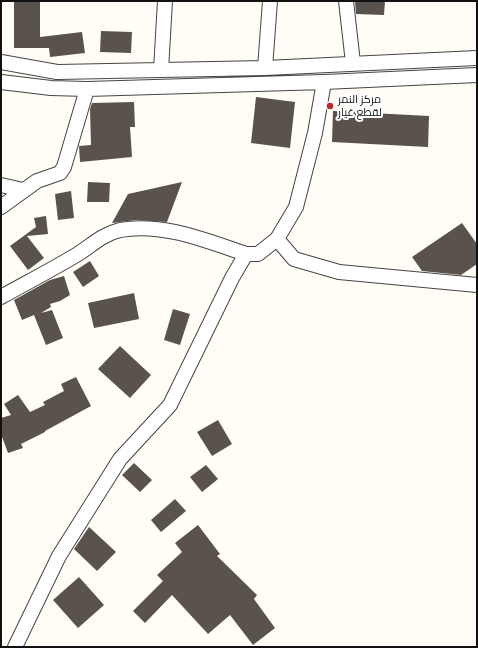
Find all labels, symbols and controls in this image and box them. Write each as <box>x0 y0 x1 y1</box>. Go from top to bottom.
place label: مركز النمر لقطع غيار <box>338 93 382 119</box>
marker: مركز النمر لقطع غيار <box>325 101 335 111</box>

